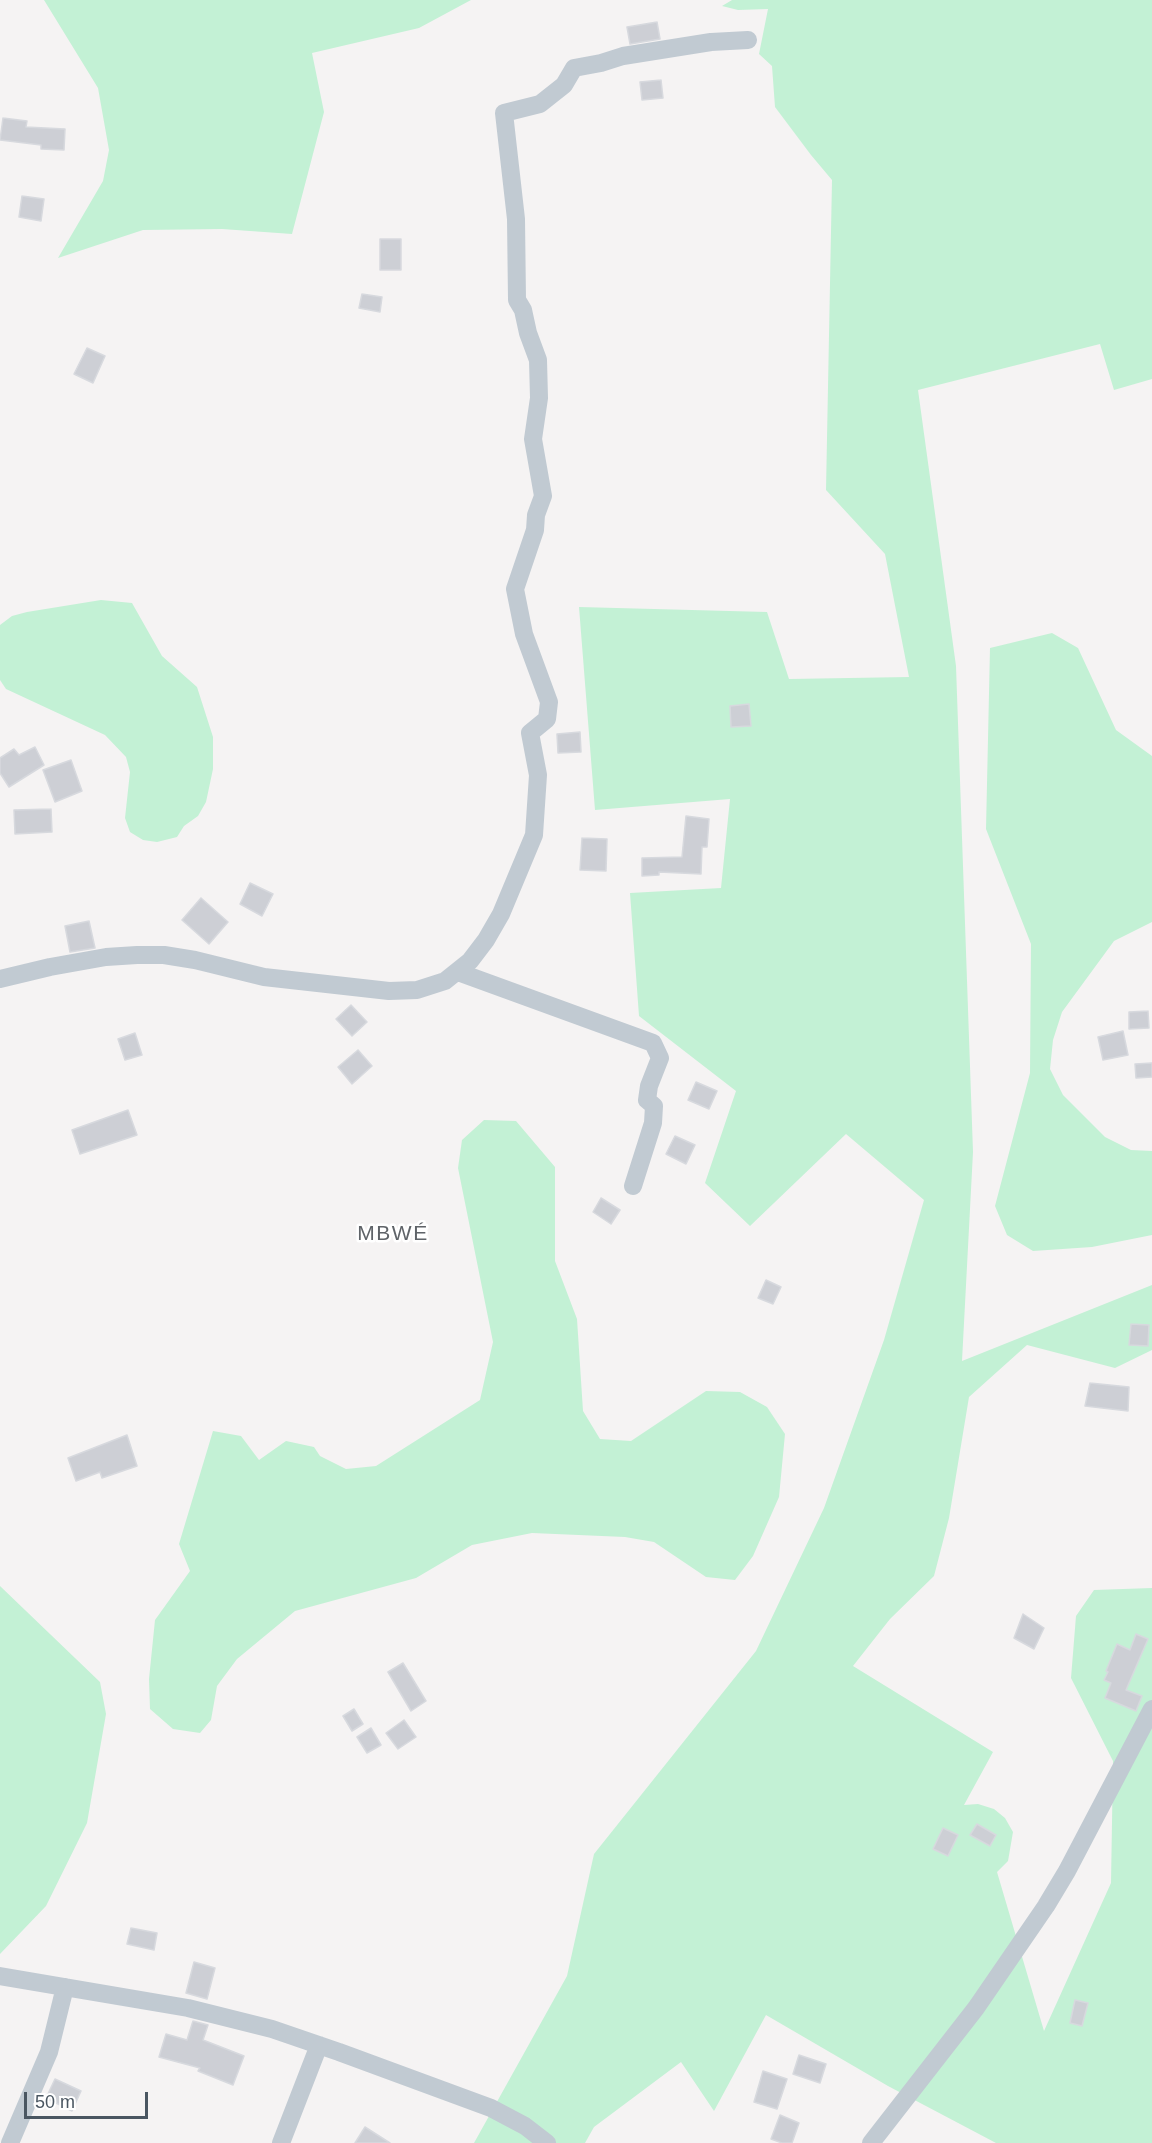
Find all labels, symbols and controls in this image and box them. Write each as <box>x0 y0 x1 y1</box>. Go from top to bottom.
district label: MBWÉ <box>357 1221 429 1247</box>
scale bar <box>27 2080 152 2118</box>
text: 50 m <box>35 2092 75 2112</box>

